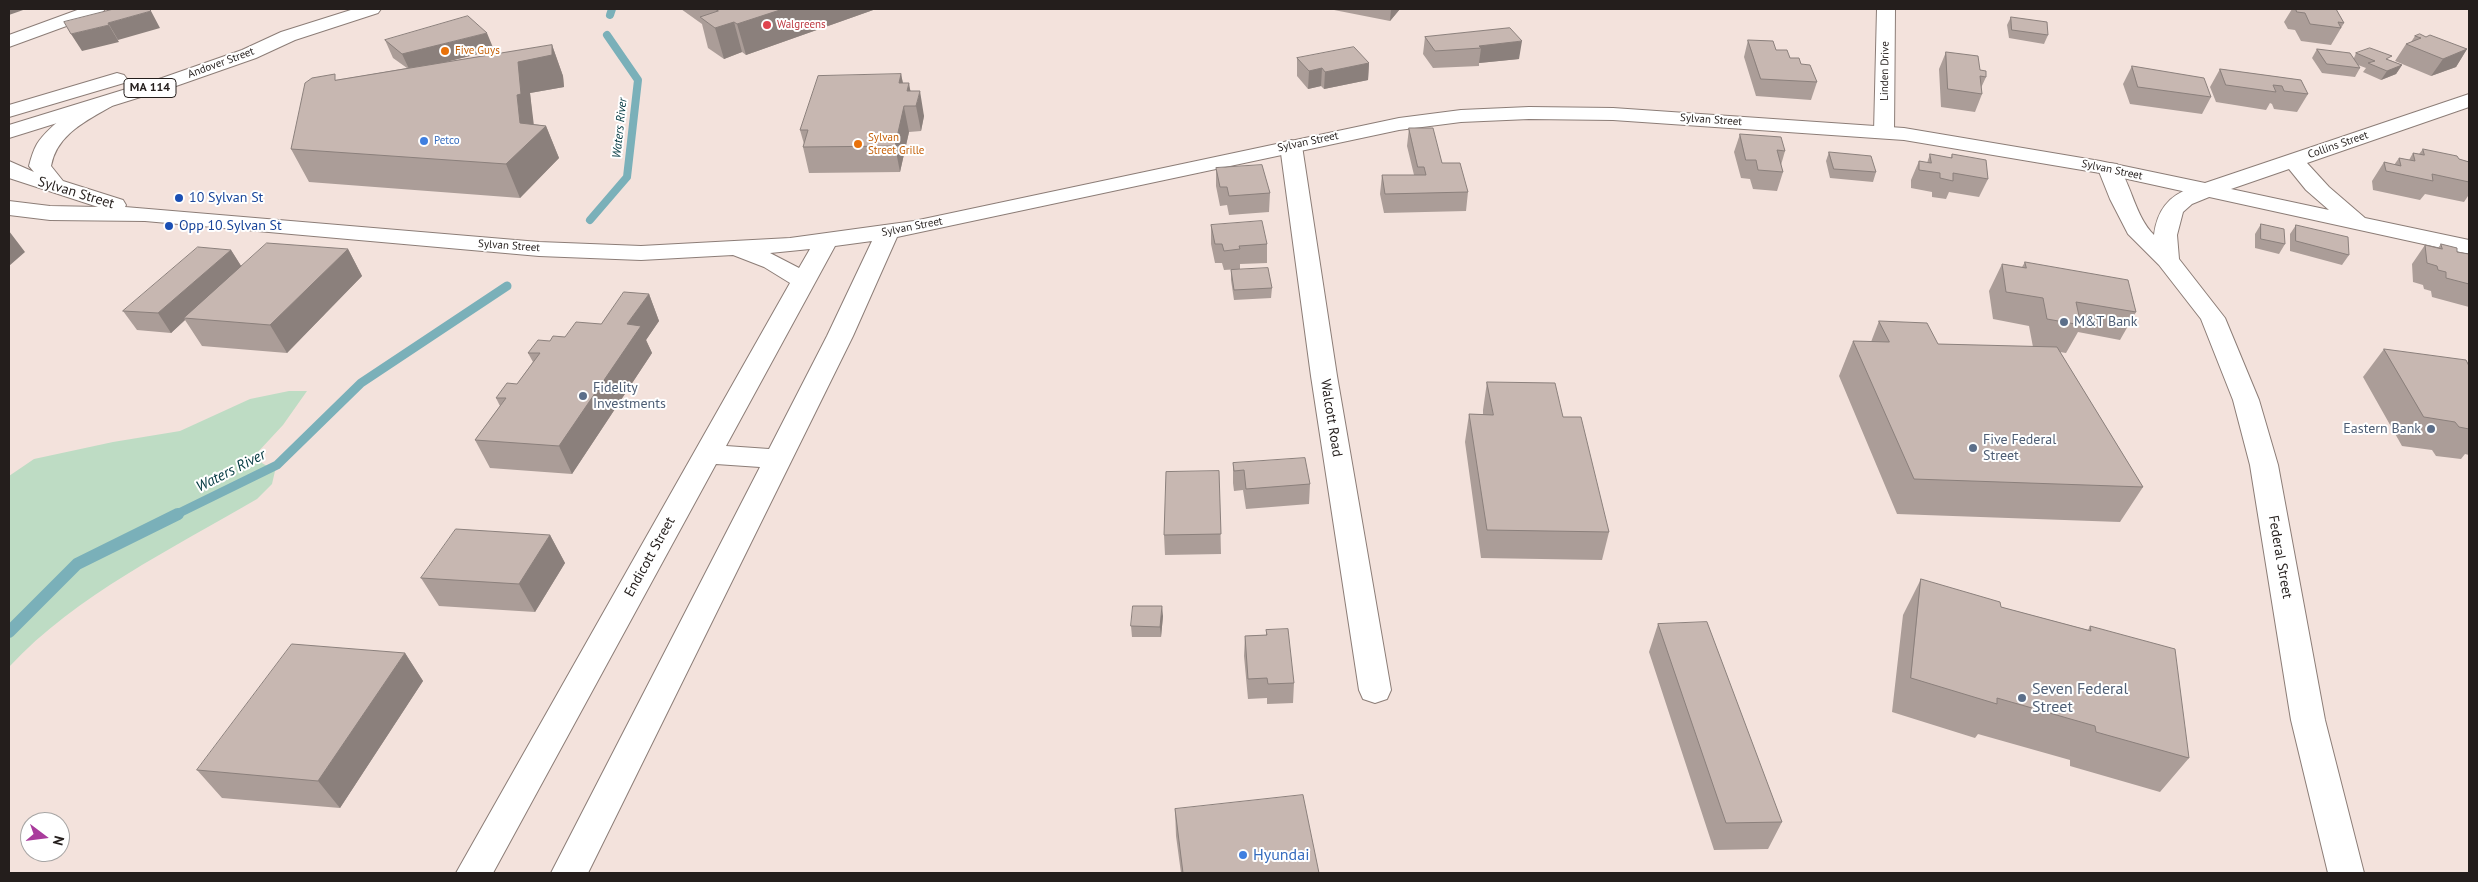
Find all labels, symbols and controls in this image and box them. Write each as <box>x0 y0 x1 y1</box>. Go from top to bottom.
place label: Walgreens <box>777 18 826 32</box>
marker: Walgreens <box>761 19 773 31</box>
street label: Linden Drive <box>1878 41 1892 101</box>
place label: Five Guys <box>455 44 500 58</box>
street label: Andover Street <box>186 45 256 81</box>
marker: Five Guys <box>439 45 451 57</box>
road number: MA 114 <box>124 78 176 98</box>
water label: Waters River <box>610 97 630 159</box>
street label: Sylvan Street <box>1680 111 1742 129</box>
street label: Sylvan Street <box>1276 129 1340 155</box>
street label: Collins Street <box>2306 129 2370 161</box>
place label: Sylvan Street Grille <box>868 131 924 157</box>
place label: Petco <box>434 134 460 148</box>
marker: Petco <box>418 135 430 147</box>
marker: Sylvan Street Grille <box>852 138 864 150</box>
street label: Sylvan Street <box>2080 157 2144 183</box>
street label: Sylvan Street <box>36 173 116 213</box>
place label: 10 Sylvan St <box>189 190 263 206</box>
marker: 10 Sylvan St <box>173 192 185 204</box>
street label: Sylvan Street <box>880 215 944 239</box>
place label: Opp 10 Sylvan St <box>179 218 282 234</box>
marker: Opp 10 Sylvan St <box>163 220 175 232</box>
street label: Sylvan Street <box>478 237 540 255</box>
place label: M&T Bank <box>2074 314 2137 330</box>
marker: M&T Bank <box>2058 316 2070 328</box>
street label: Walcott Road <box>1317 378 1345 458</box>
place label: Fidelity Investments <box>593 380 666 412</box>
marker: Fidelity Investments <box>577 390 589 402</box>
place label: Eastern Bank <box>2343 421 2421 437</box>
marker: Eastern Bank <box>2425 423 2437 435</box>
place label: Five Federal Street <box>1983 432 2056 464</box>
marker: Five Federal Street <box>1967 442 1979 454</box>
water label: Waters River <box>193 446 269 496</box>
street label: Endicott Street <box>621 514 679 600</box>
street label: Federal Street <box>2264 514 2296 600</box>
place label: Seven Federal Street <box>2032 679 2128 717</box>
marker: Seven Federal Street <box>2016 692 2028 704</box>
north arrow <box>20 812 70 862</box>
text: N <box>49 834 68 847</box>
place label: Hyundai <box>1253 845 1309 865</box>
marker: Hyundai <box>1237 849 1249 861</box>

